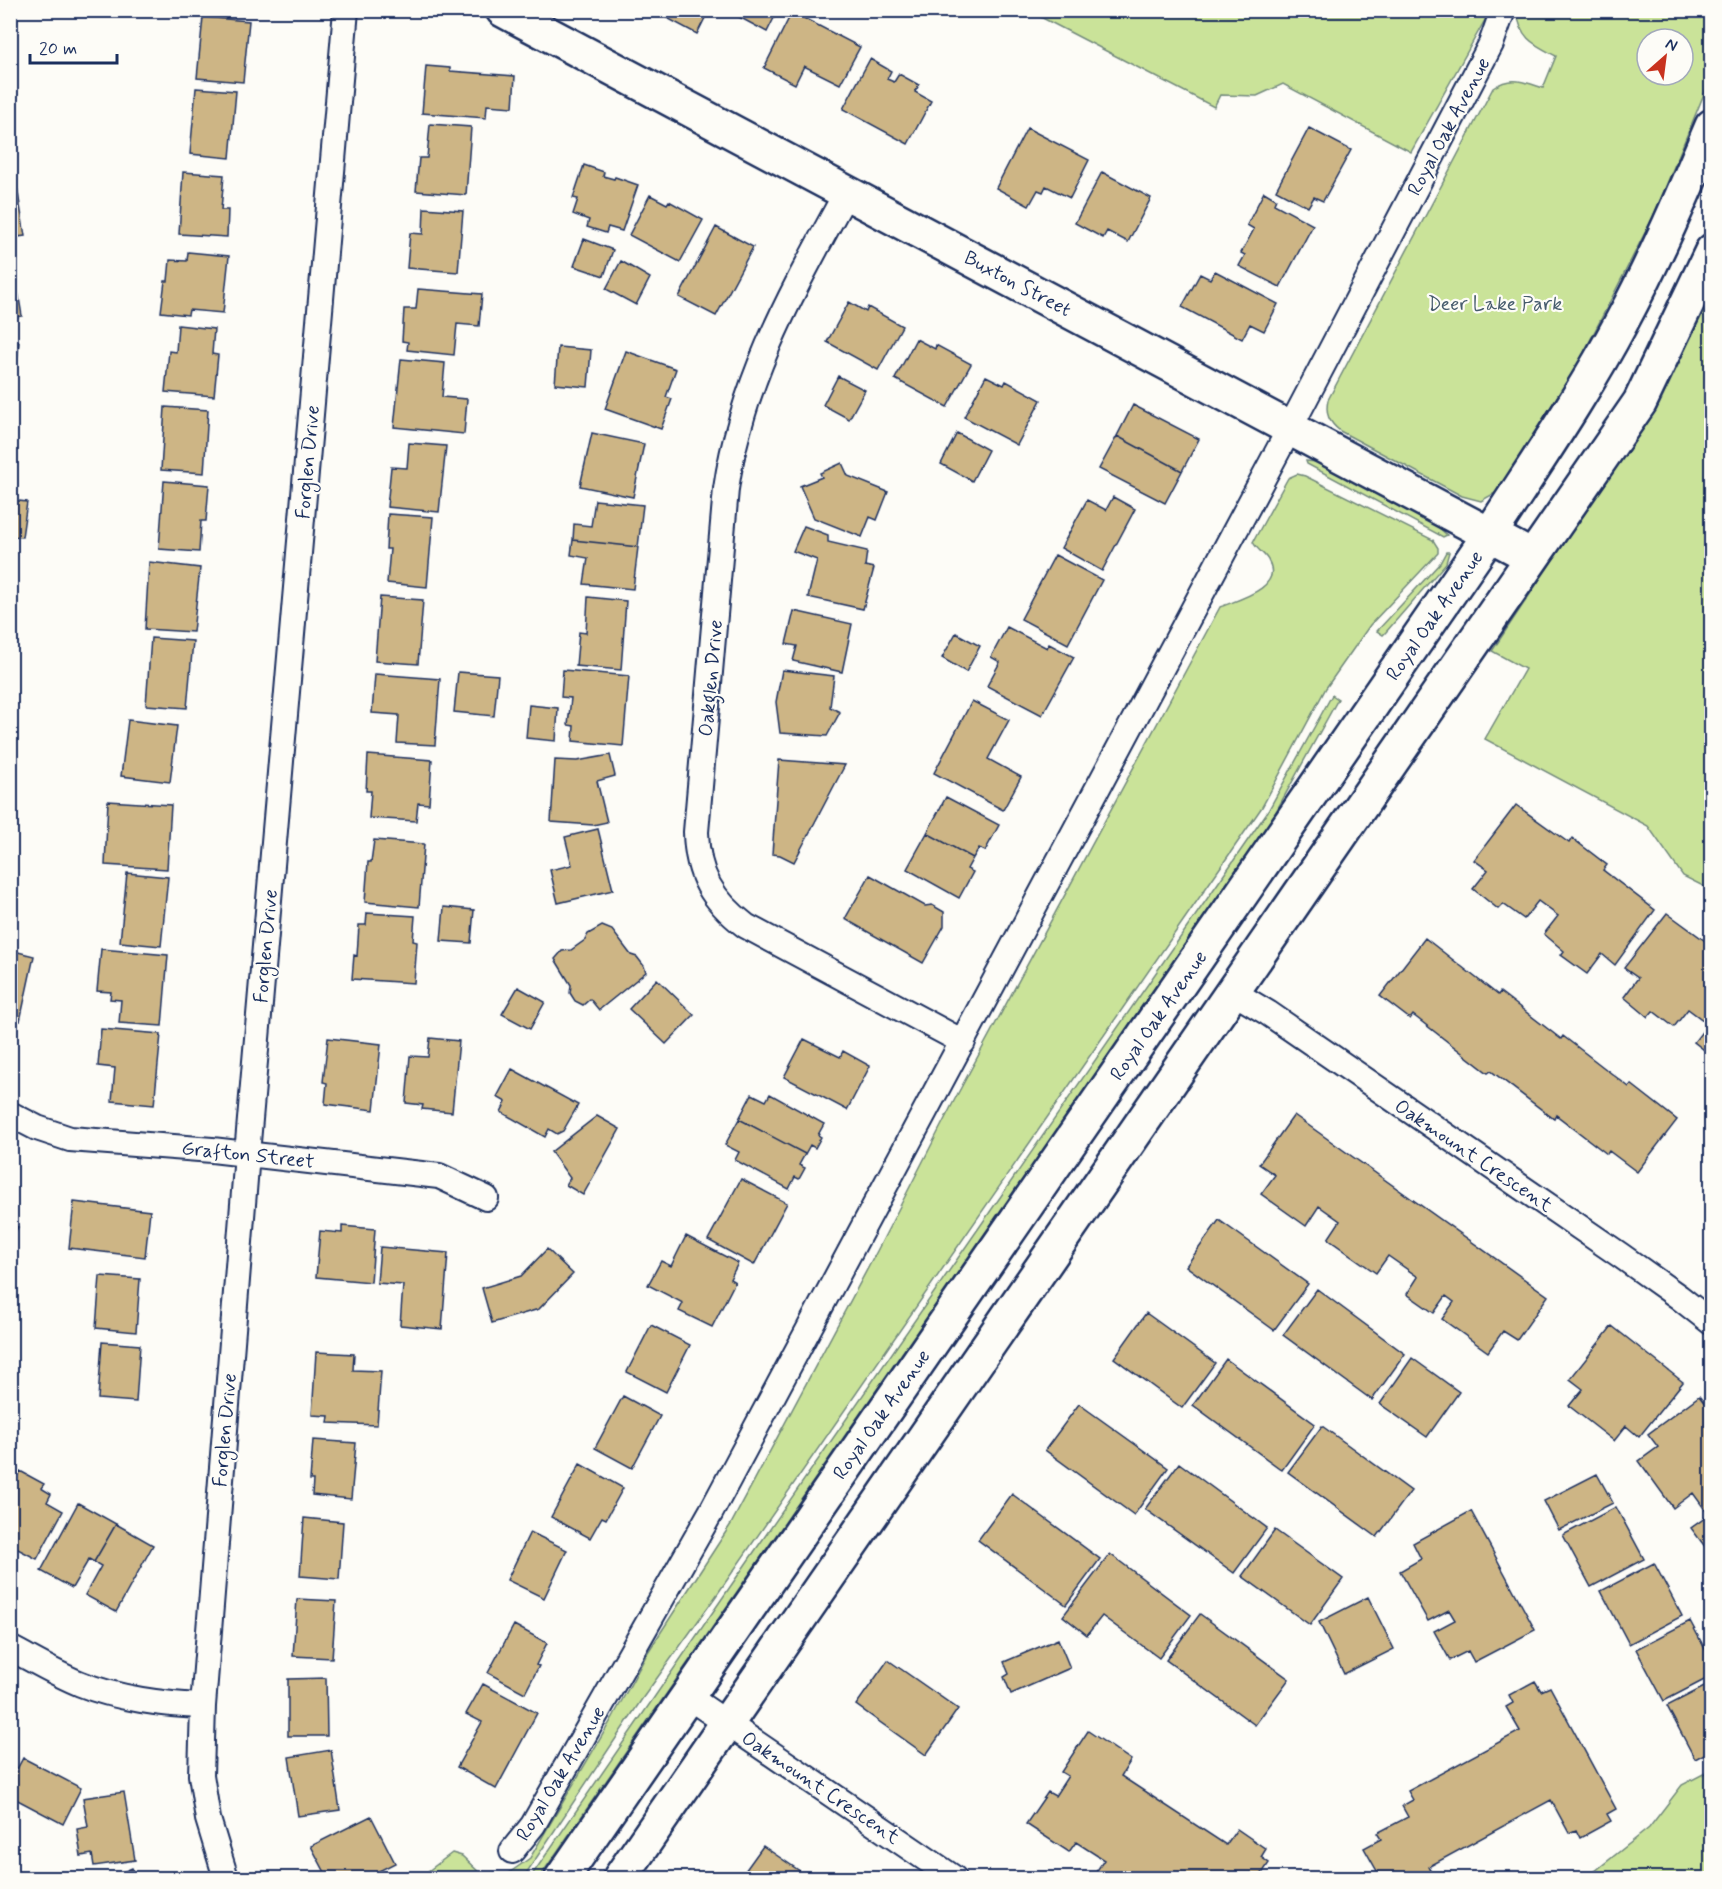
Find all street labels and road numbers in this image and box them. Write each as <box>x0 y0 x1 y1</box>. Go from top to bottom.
street label: Royal Oak Avenue <box>1401 53 1497 201</box>
street label: Buxton Street <box>959 245 1076 324</box>
street label: Forglen Drive <box>290 404 328 520</box>
street label: Royal Oak Avenue <box>1380 545 1490 686</box>
street label: Oakglen Drive <box>693 619 732 738</box>
street label: Forglen Drive <box>248 888 286 1004</box>
street label: Royal Oak Avenue <box>1104 945 1214 1086</box>
street label: Oakmount Crescent <box>1389 1093 1558 1219</box>
street label: Grafton Street <box>180 1135 316 1176</box>
street label: Royal Oak Avenue <box>827 1344 937 1485</box>
street label: Forglen Drive <box>207 1372 245 1488</box>
street label: Royal Oak Avenue <box>510 1701 612 1846</box>
street label: Oakmount Crescent <box>736 1725 905 1851</box>

